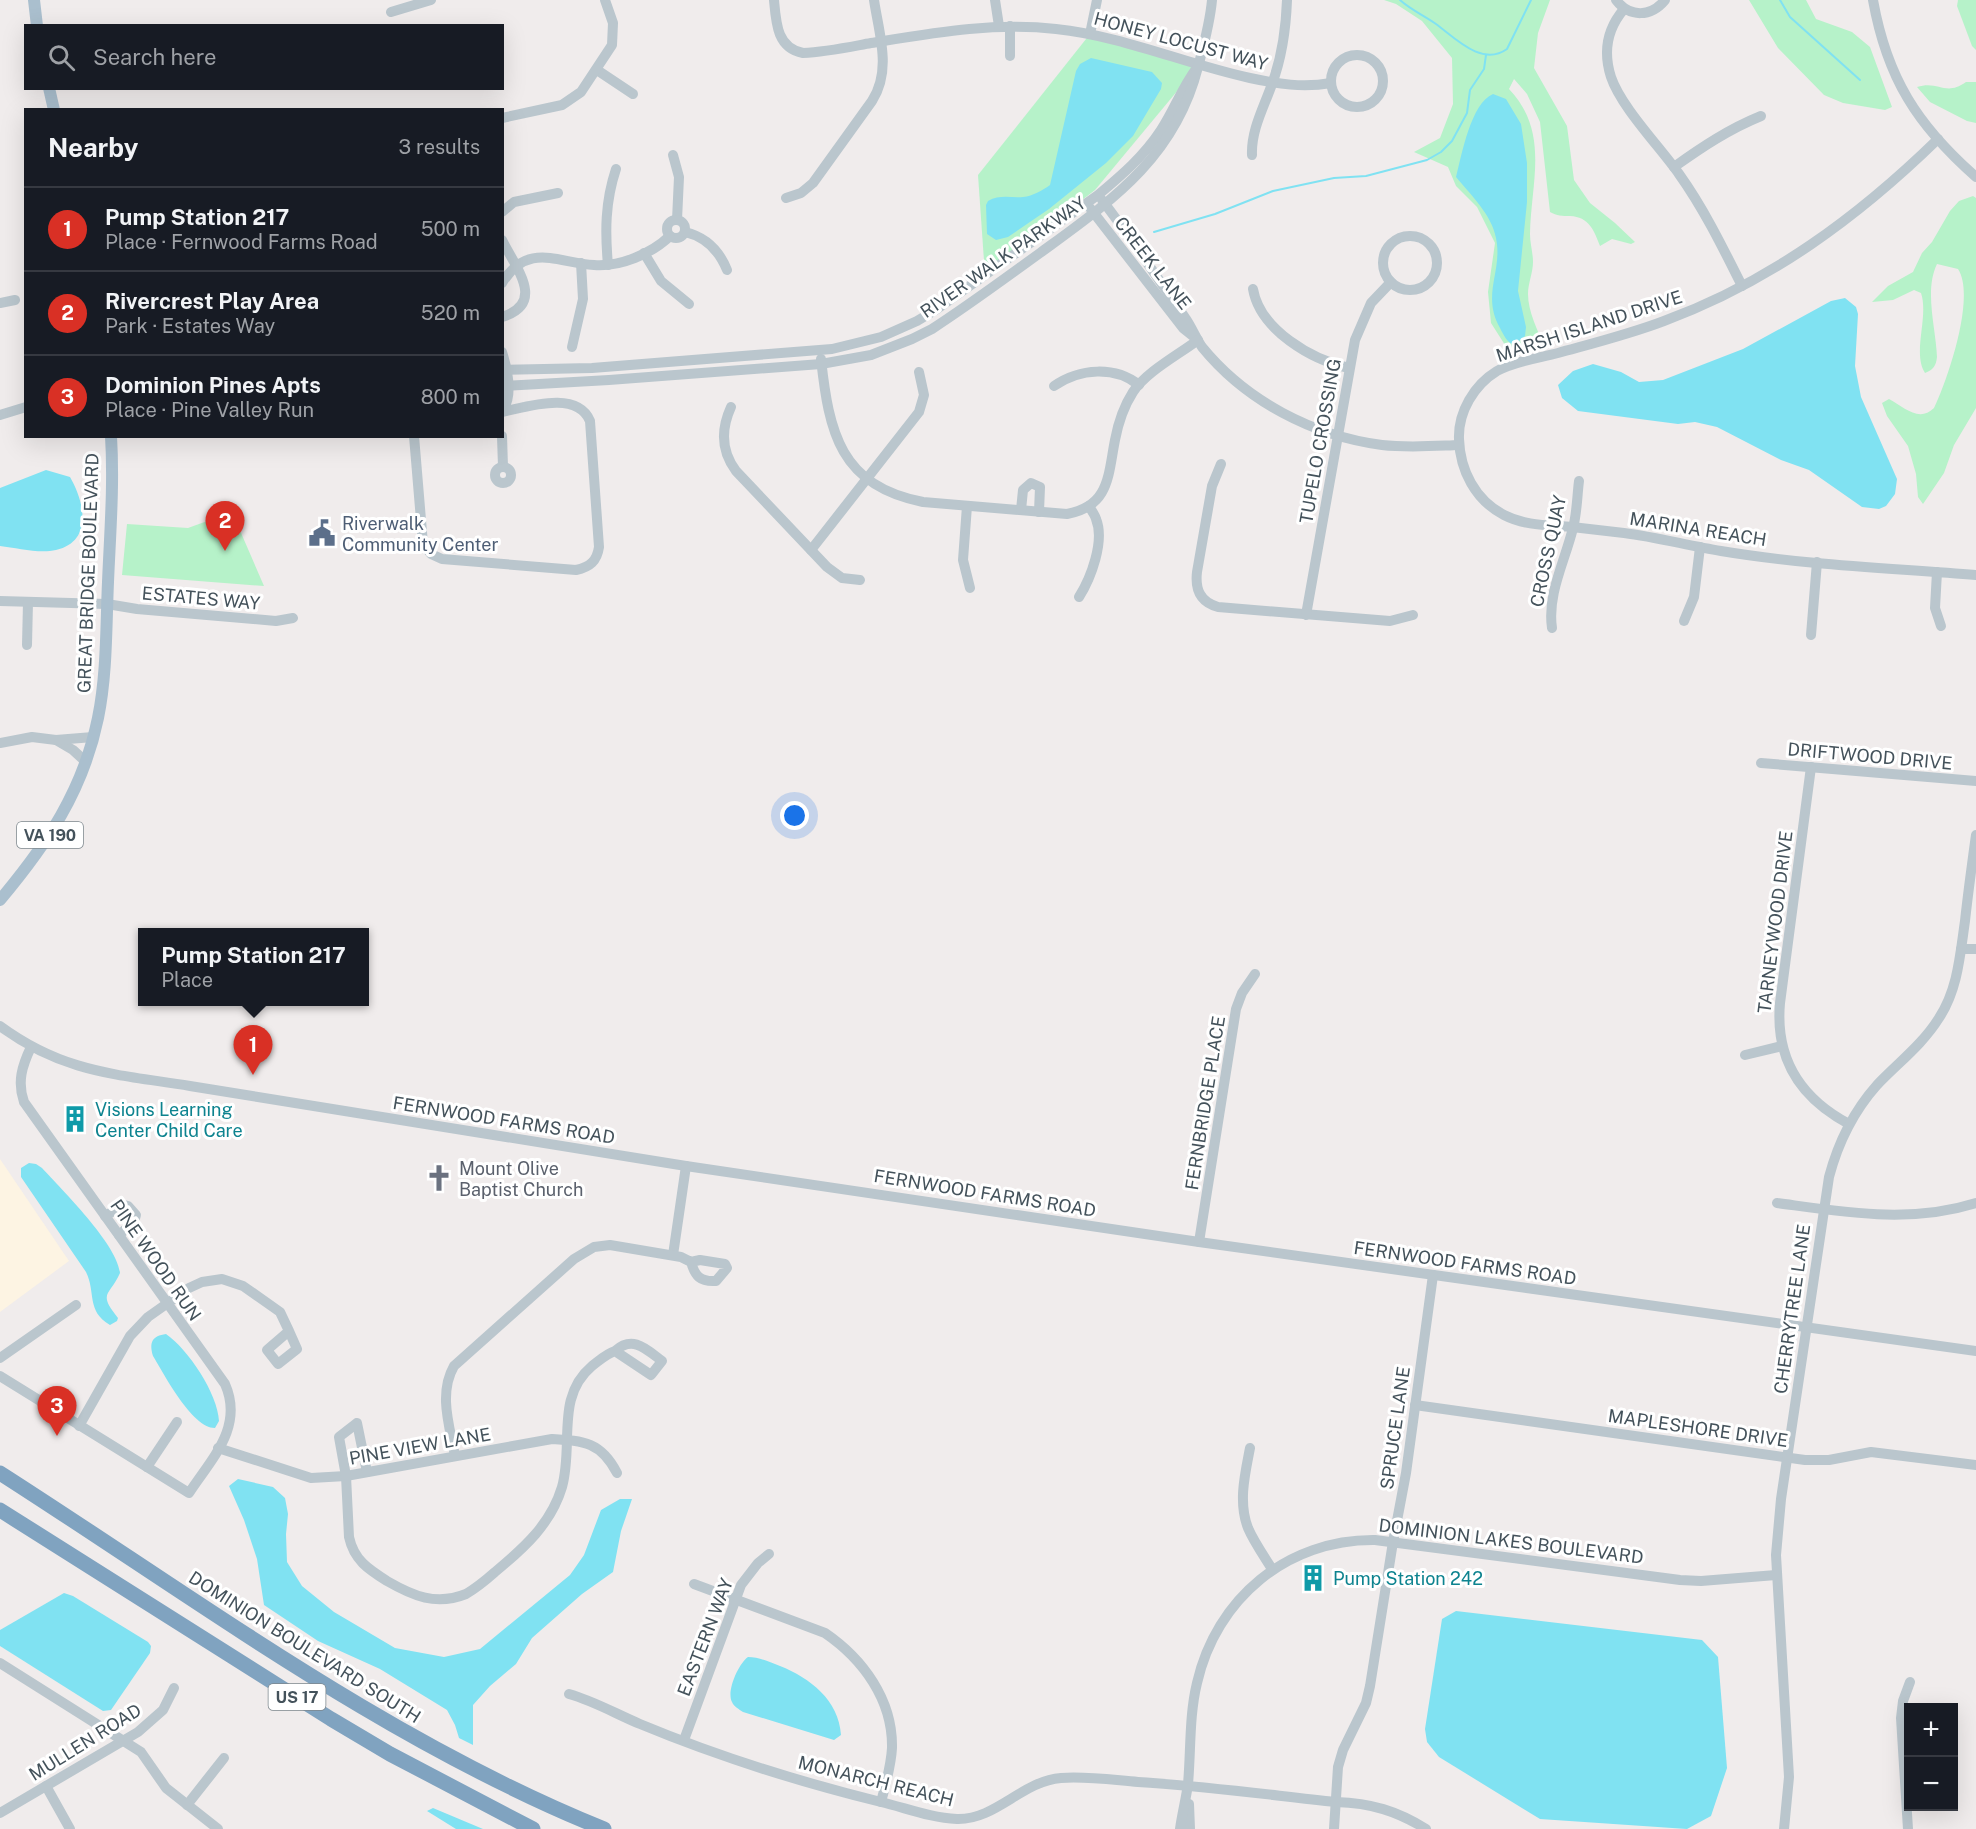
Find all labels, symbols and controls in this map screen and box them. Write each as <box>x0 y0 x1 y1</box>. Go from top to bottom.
street label: HONEY LOCUST WAY <box>1092 8 1270 74</box>
search box <box>24 24 504 90</box>
icon: search <box>45 41 78 74</box>
text: Search here <box>93 44 217 70</box>
text: Nearby <box>48 132 138 163</box>
text: 3 results <box>399 135 480 159</box>
street label: RIVER WALK PARKWAY <box>916 192 1090 322</box>
text: Pump Station 217 <box>105 204 289 230</box>
street label: CREEK LANE <box>1110 212 1196 314</box>
text: 1 <box>63 217 72 241</box>
text: 500 m <box>421 217 480 241</box>
text: Place · Fernwood Farms Road <box>105 230 378 254</box>
street label: MARSH ISLAND DRIVE <box>1493 286 1685 366</box>
text: Rivercrest Play Area <box>105 288 319 314</box>
text: 2 <box>61 301 74 325</box>
text: 520 m <box>421 301 480 325</box>
text: Park · Estates Way <box>105 314 275 338</box>
street label: TUPELO CROSSING <box>1295 357 1345 525</box>
text: Dominion Pines Apts <box>105 372 321 398</box>
text: 3 <box>61 385 74 409</box>
text: 800 m <box>421 385 480 409</box>
text: Place · Pine Valley Run <box>105 398 314 422</box>
street label: GREAT BRIDGE BOULEVARD <box>73 453 103 693</box>
street label: CROSS QUAY <box>1526 493 1570 609</box>
pin: 2 <box>206 502 244 551</box>
street label: MARINA REACH <box>1628 508 1768 550</box>
place label: Riverwalk Community Center <box>342 513 499 555</box>
public building icon: Riverwalk Community Center <box>307 518 337 548</box>
street label: ESTATES WAY <box>141 582 261 614</box>
street label: DRIFTWOOD DRIVE <box>1787 738 1953 774</box>
your location <box>780 801 809 830</box>
road number: VA 190 <box>17 822 83 848</box>
street label: TARNEYWOOD DRIVE <box>1753 829 1797 1015</box>
popup <box>138 928 369 1006</box>
text: Pump Station 217 <box>161 942 346 968</box>
text: Place <box>161 968 213 992</box>
street label: FERNBRIDGE PLACE <box>1181 1014 1229 1192</box>
pin: 1 <box>234 1026 272 1075</box>
street label: FERNWOOD FARMS ROAD <box>391 1092 617 1148</box>
place label: Visions Learning Center Child Care <box>95 1099 243 1141</box>
building icon: Visions Learning Center Child Care <box>60 1104 90 1134</box>
place label: Mount Olive Baptist Church <box>459 1158 583 1200</box>
church icon: Mount Olive Baptist Church <box>424 1163 454 1193</box>
street label: FERNWOOD FARMS ROAD <box>872 1165 1098 1221</box>
street label: PINE WOOD RUN <box>106 1195 206 1325</box>
street label: CHERRYTREE LANE <box>1770 1223 1814 1395</box>
street label: FERNWOOD FARMS ROAD <box>1352 1237 1578 1289</box>
street label: SPRUCE LANE <box>1376 1365 1414 1491</box>
pin: 3 <box>38 1386 76 1436</box>
street label: MAPLESHORE DRIVE <box>1607 1405 1789 1451</box>
street label: PINE VIEW LANE <box>348 1423 492 1469</box>
street label: DOMINION LAKES BOULEVARD <box>1377 1514 1645 1568</box>
building icon: Pump Station 242 <box>1298 1563 1328 1593</box>
street label: DOMINION BOULEVARD SOUTH <box>185 1567 425 1727</box>
place label: Pump Station 242 <box>1333 1568 1483 1589</box>
street label: EASTERN WAY <box>673 1575 737 1699</box>
road number: US 17 <box>268 1684 326 1710</box>
street label: MULLEN ROAD <box>25 1699 145 1785</box>
map controls <box>1904 1703 1958 1811</box>
button: + <box>1904 1703 1958 1757</box>
street label: MONARCH REACH <box>796 1752 956 1810</box>
button: − <box>1904 1757 1958 1811</box>

